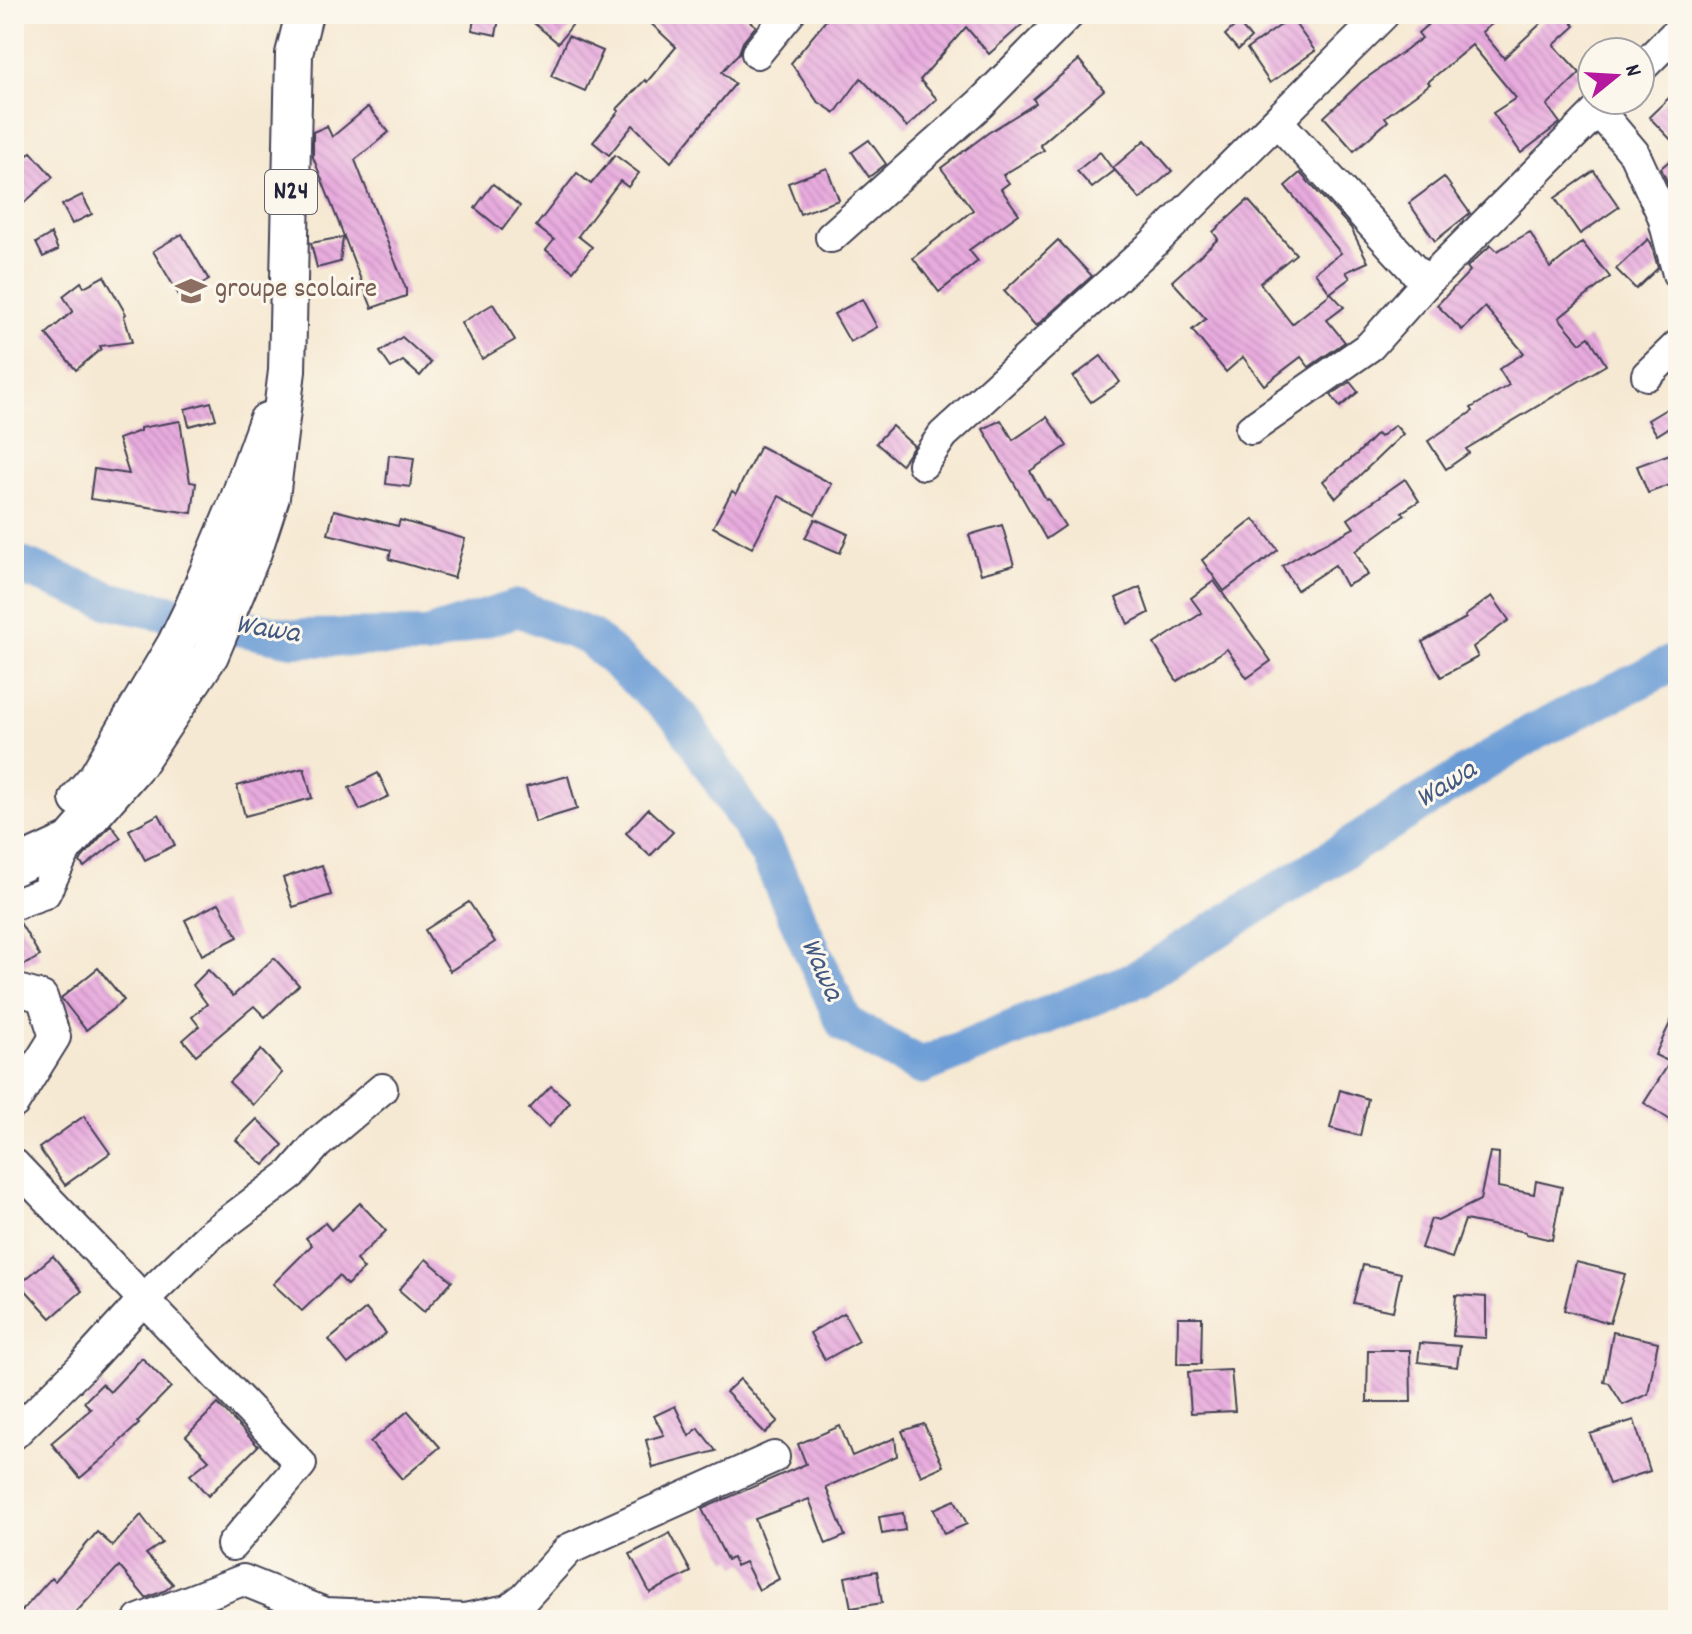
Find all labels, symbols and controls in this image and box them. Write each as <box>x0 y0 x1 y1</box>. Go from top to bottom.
north arrow <box>1576 36 1656 116</box>
text: N <box>1615 61 1648 81</box>
road number: N24 <box>265 170 317 214</box>
place label: groupe scolaire <box>215 271 377 311</box>
school or university icon: groupe scolaire <box>174 274 208 308</box>
water label: Wawa <box>232 605 304 658</box>
water label: Wawa <box>1408 750 1487 821</box>
water label: Wawa <box>787 932 854 1010</box>

